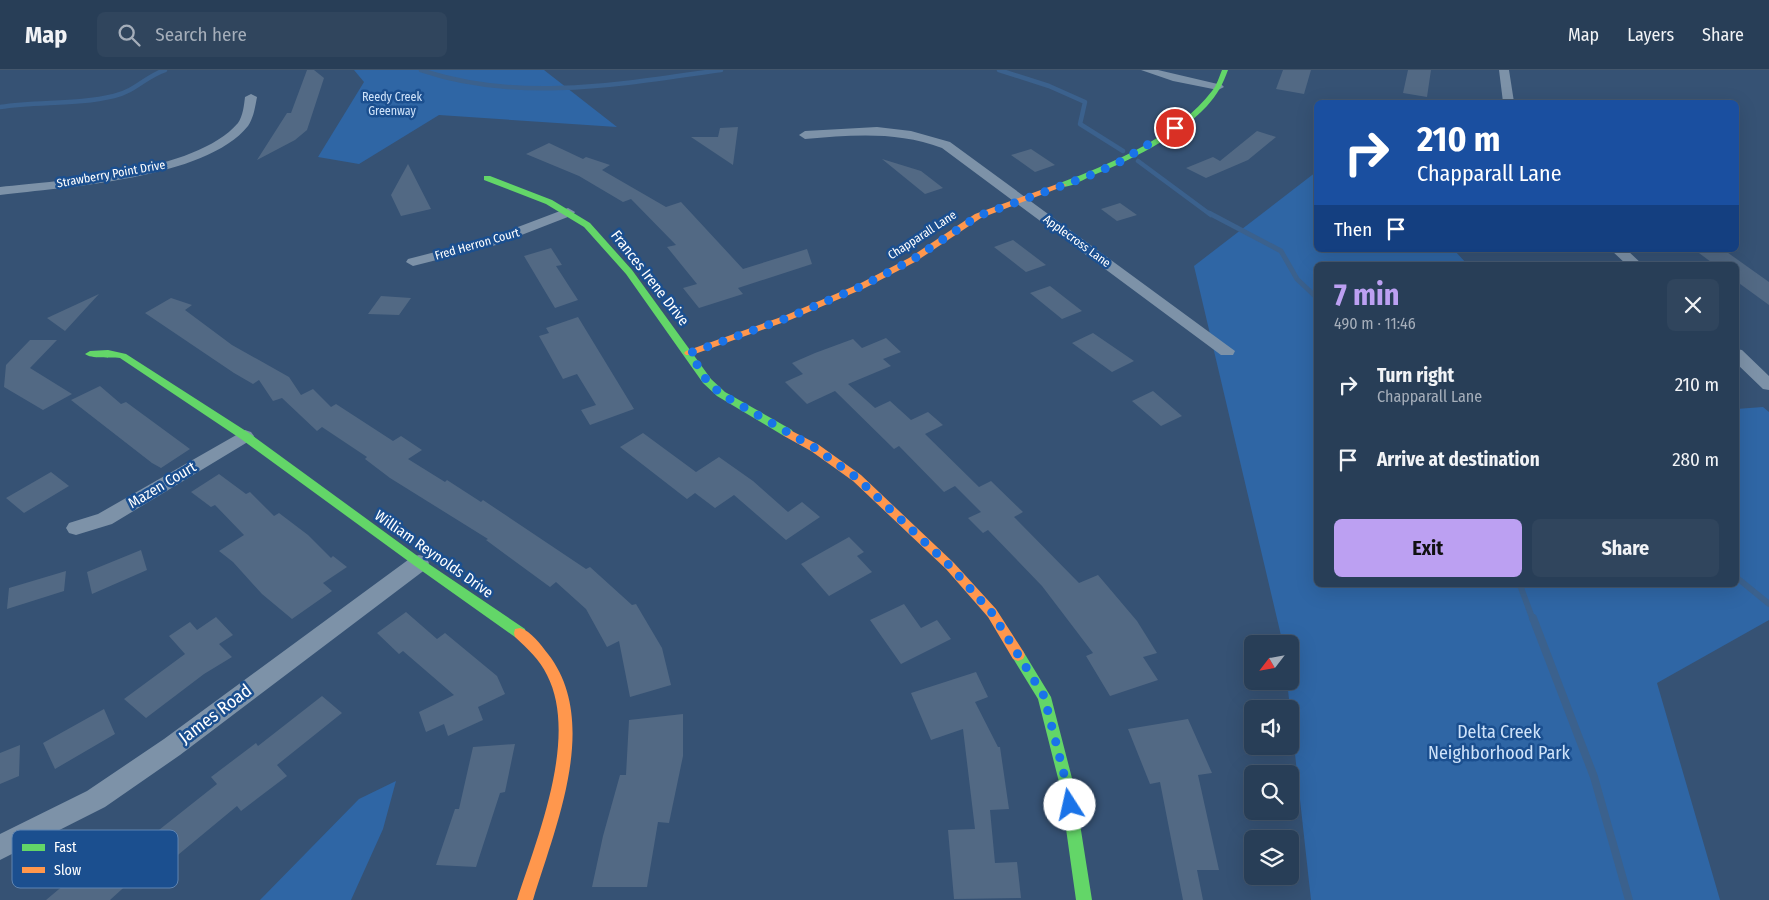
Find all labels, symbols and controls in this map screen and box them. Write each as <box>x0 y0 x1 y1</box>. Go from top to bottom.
search box <box>97 12 447 57</box>
text: Map <box>25 21 67 49</box>
icon: search <box>115 21 143 49</box>
text: Search here <box>155 23 247 46</box>
text: Map <box>1568 24 1599 46</box>
text: Layers <box>1627 24 1674 46</box>
text: Share <box>1702 24 1744 46</box>
park label: Reedy Creek Greenway <box>362 90 422 118</box>
pin <box>1154 107 1196 149</box>
icon: arrive <box>1161 114 1189 142</box>
text: 210 m <box>1417 118 1501 160</box>
icon: right <box>1334 120 1399 185</box>
street label: Strawberry Point Drive <box>56 158 166 190</box>
text: Chapparall Lane <box>1417 160 1562 187</box>
street label: Chapparall Lane <box>885 208 959 262</box>
street label: Applecross Lane <box>1041 212 1113 270</box>
icon: arrive <box>1382 215 1410 243</box>
text: Then <box>1334 218 1372 241</box>
street label: Fred Herron Court <box>433 225 521 263</box>
street label: Frances Irene Drive <box>607 227 693 329</box>
text: 7 min <box>1334 277 1399 313</box>
button: close <box>1667 279 1719 331</box>
text: 490 m · 11:46 <box>1334 314 1416 333</box>
text: Turn right <box>1377 364 1454 387</box>
icon: right <box>1334 371 1362 399</box>
text: 210 m <box>1675 373 1719 396</box>
text: Chapparall Lane <box>1377 387 1482 406</box>
icon: arrive <box>1334 446 1362 474</box>
text: Arrive at destination <box>1377 448 1540 471</box>
text: 280 m <box>1672 448 1719 471</box>
street label: Mazen Court <box>125 458 199 512</box>
street label: William Reynolds Drive <box>371 506 497 602</box>
button: Exit <box>1334 519 1522 577</box>
button: Share <box>1532 519 1719 577</box>
north arrow <box>1244 635 1299 690</box>
map controls <box>1244 635 1299 885</box>
street label: James Road <box>174 679 256 749</box>
button: sound <box>1244 700 1299 755</box>
park label: Delta Creek Neighborhood Park <box>1428 721 1571 764</box>
button: search <box>1244 765 1299 820</box>
position arrow <box>1043 778 1095 830</box>
legend <box>12 830 178 888</box>
button: layers <box>1244 830 1299 885</box>
text: Fast <box>54 839 77 856</box>
text: Slow <box>54 862 81 879</box>

